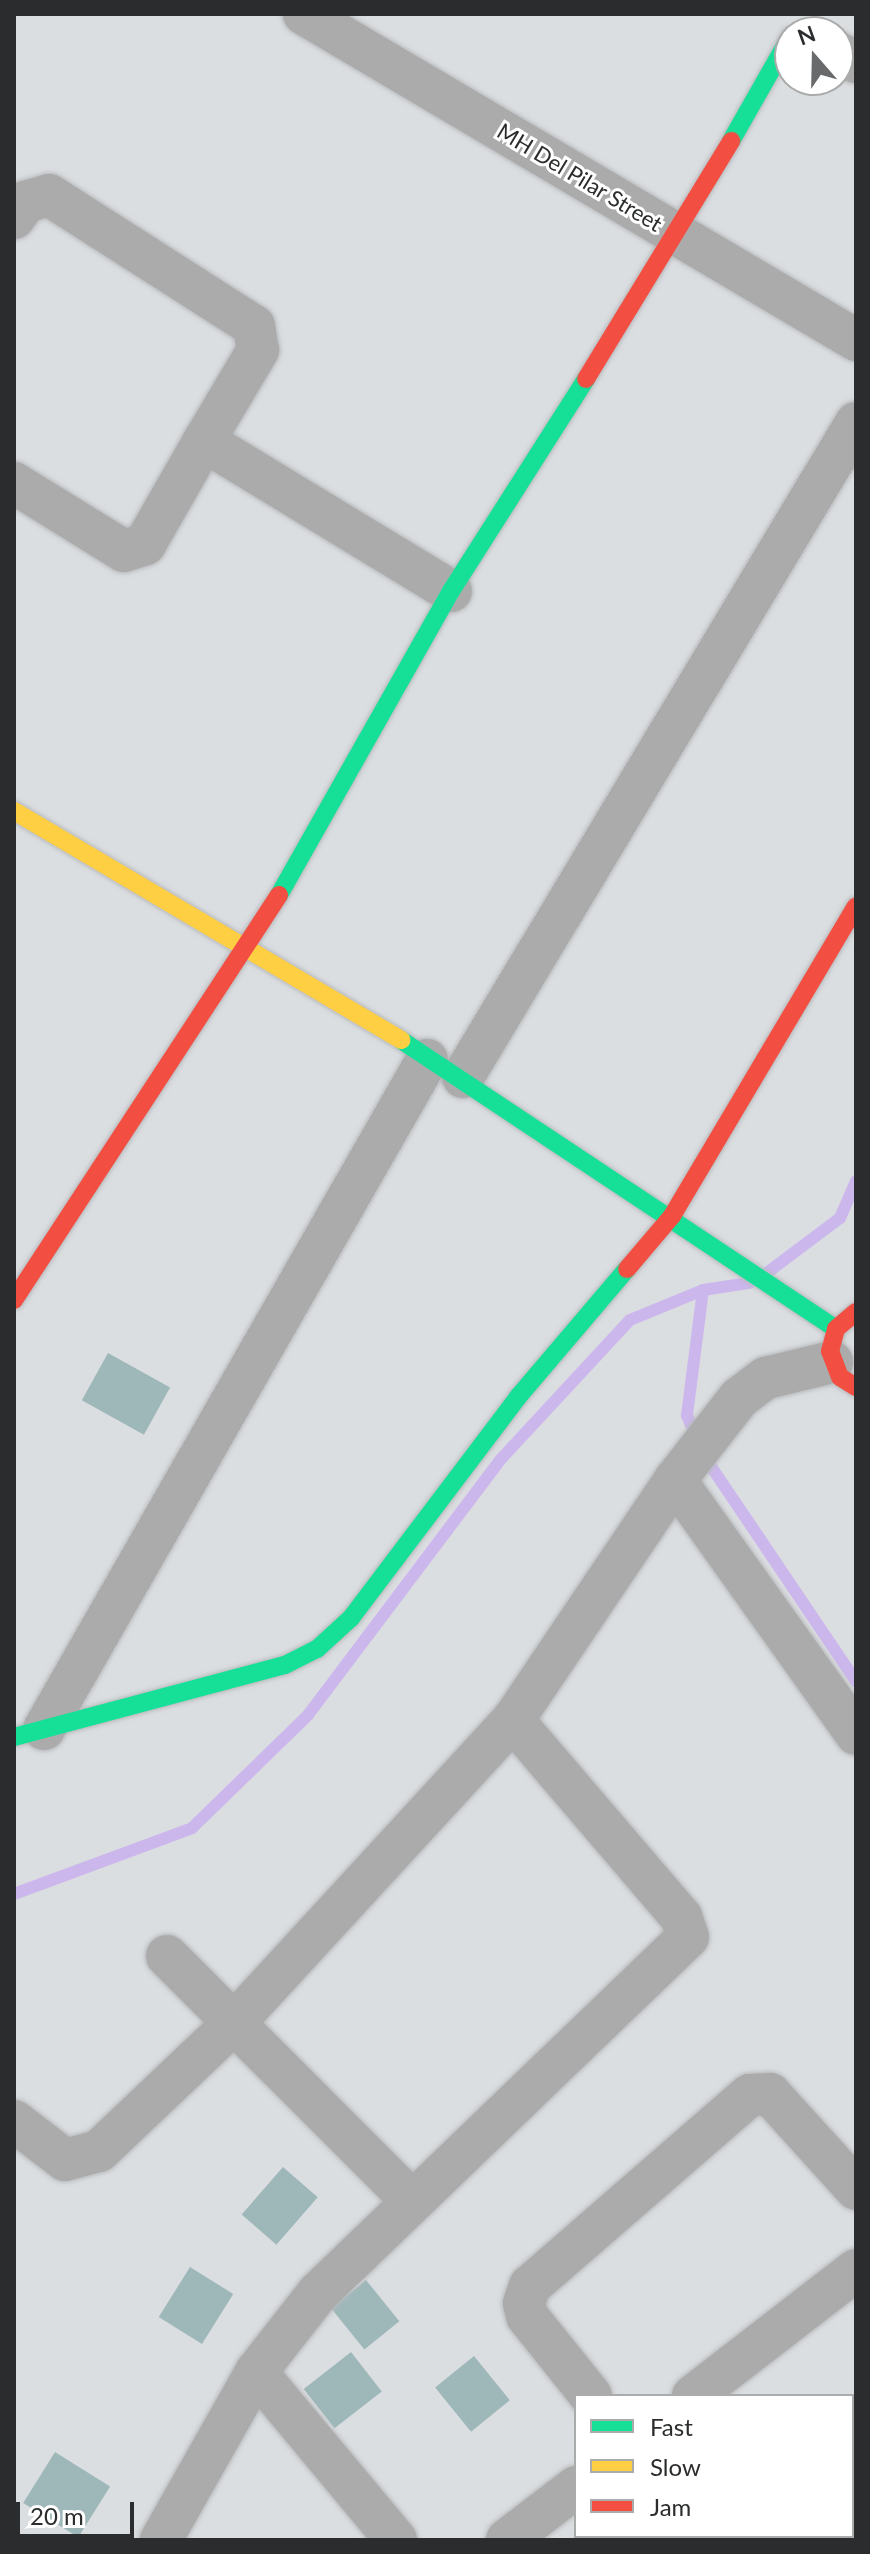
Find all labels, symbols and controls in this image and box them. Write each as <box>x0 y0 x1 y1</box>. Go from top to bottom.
north arrow <box>774 16 854 96</box>
text: N <box>794 19 819 50</box>
street label: MH Del Pilar Street <box>493 117 667 237</box>
legend <box>574 2394 854 2538</box>
text: Fast <box>650 2412 693 2441</box>
text: Slow <box>650 2452 701 2481</box>
scale bar <box>20 2486 138 2536</box>
text: Jam <box>650 2492 691 2521</box>
text: 20 m <box>30 2501 84 2530</box>

